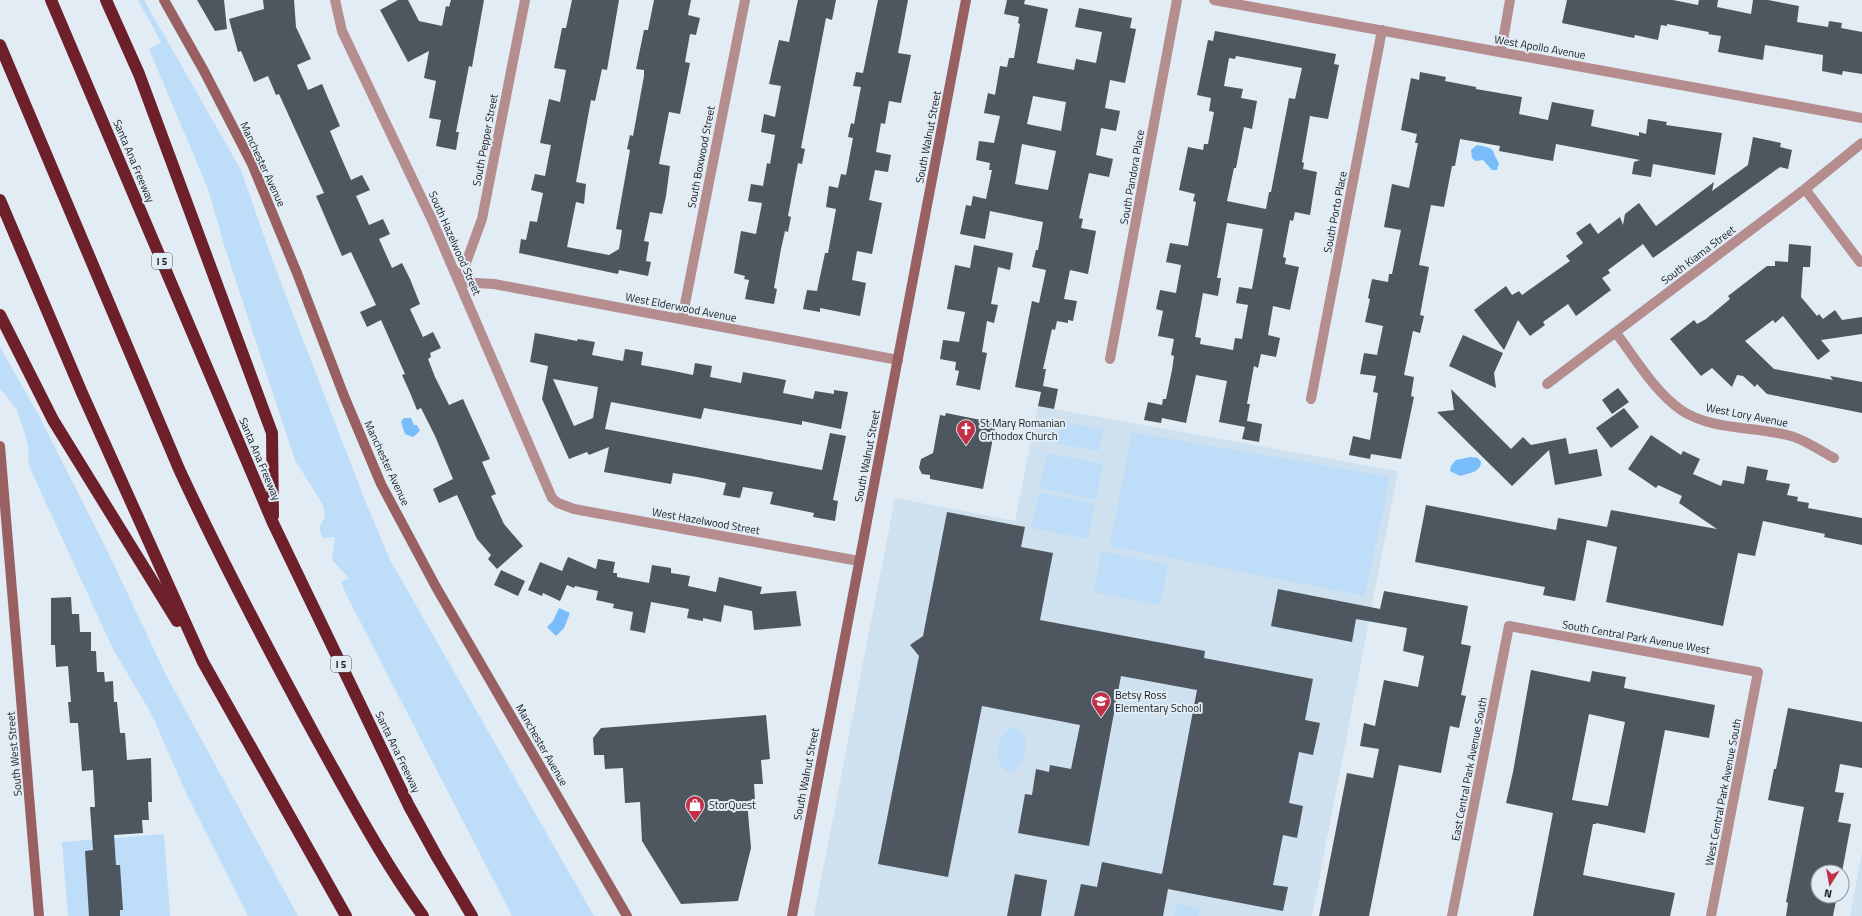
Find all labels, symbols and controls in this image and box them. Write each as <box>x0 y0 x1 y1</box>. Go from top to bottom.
street label: West Apollo Avenue <box>1493 31 1587 63</box>
street label: South Walnut Street <box>911 89 945 185</box>
street label: South Pepper Street <box>468 92 502 187</box>
street label: South Boxwood Street <box>683 104 719 209</box>
street label: Santa Ana Freeway <box>109 117 159 206</box>
street label: Manchester Avenue <box>236 119 290 210</box>
street label: South Pandora Place <box>1116 128 1148 226</box>
street label: South Porto Place <box>1319 169 1351 254</box>
street label: South Hazelwood Street <box>425 188 485 298</box>
street label: South Kiama Street <box>1657 222 1739 288</box>
road number: I 5 <box>152 253 172 269</box>
street label: West Elderwood Avenue <box>624 288 738 326</box>
street label: West Lory Avenue <box>1705 399 1790 431</box>
street label: South Walnut Street <box>850 408 884 504</box>
street label: Santa Ana Freeway <box>235 415 285 504</box>
place label: St Mary Romanian Orthodox Church <box>980 415 1065 444</box>
street label: Manchester Avenue <box>360 418 414 509</box>
church icon: St Mary Romanian Orthodox Church <box>955 418 977 446</box>
street label: West Hazelwood Street <box>651 504 761 538</box>
street label: South Central Park Avenue West <box>1561 616 1711 658</box>
road number: I 5 <box>331 656 351 672</box>
place label: Betsy Ross Elementary School <box>1115 687 1202 716</box>
school or university icon: Betsy Ross Elementary School <box>1090 690 1112 718</box>
street label: East Central Park Avenue South <box>1447 696 1491 842</box>
street label: Manchester Avenue <box>512 701 572 789</box>
street label: Santa Ana Freeway <box>371 709 425 796</box>
street label: South West Street <box>2 711 26 797</box>
street label: West Central Park Avenue South <box>1701 717 1745 867</box>
street label: South Walnut Street <box>789 726 823 822</box>
shop icon: StorQuest <box>684 794 706 822</box>
place label: StorQuest <box>709 797 756 813</box>
north arrow <box>1810 864 1850 904</box>
text: N <box>1823 885 1833 902</box>

